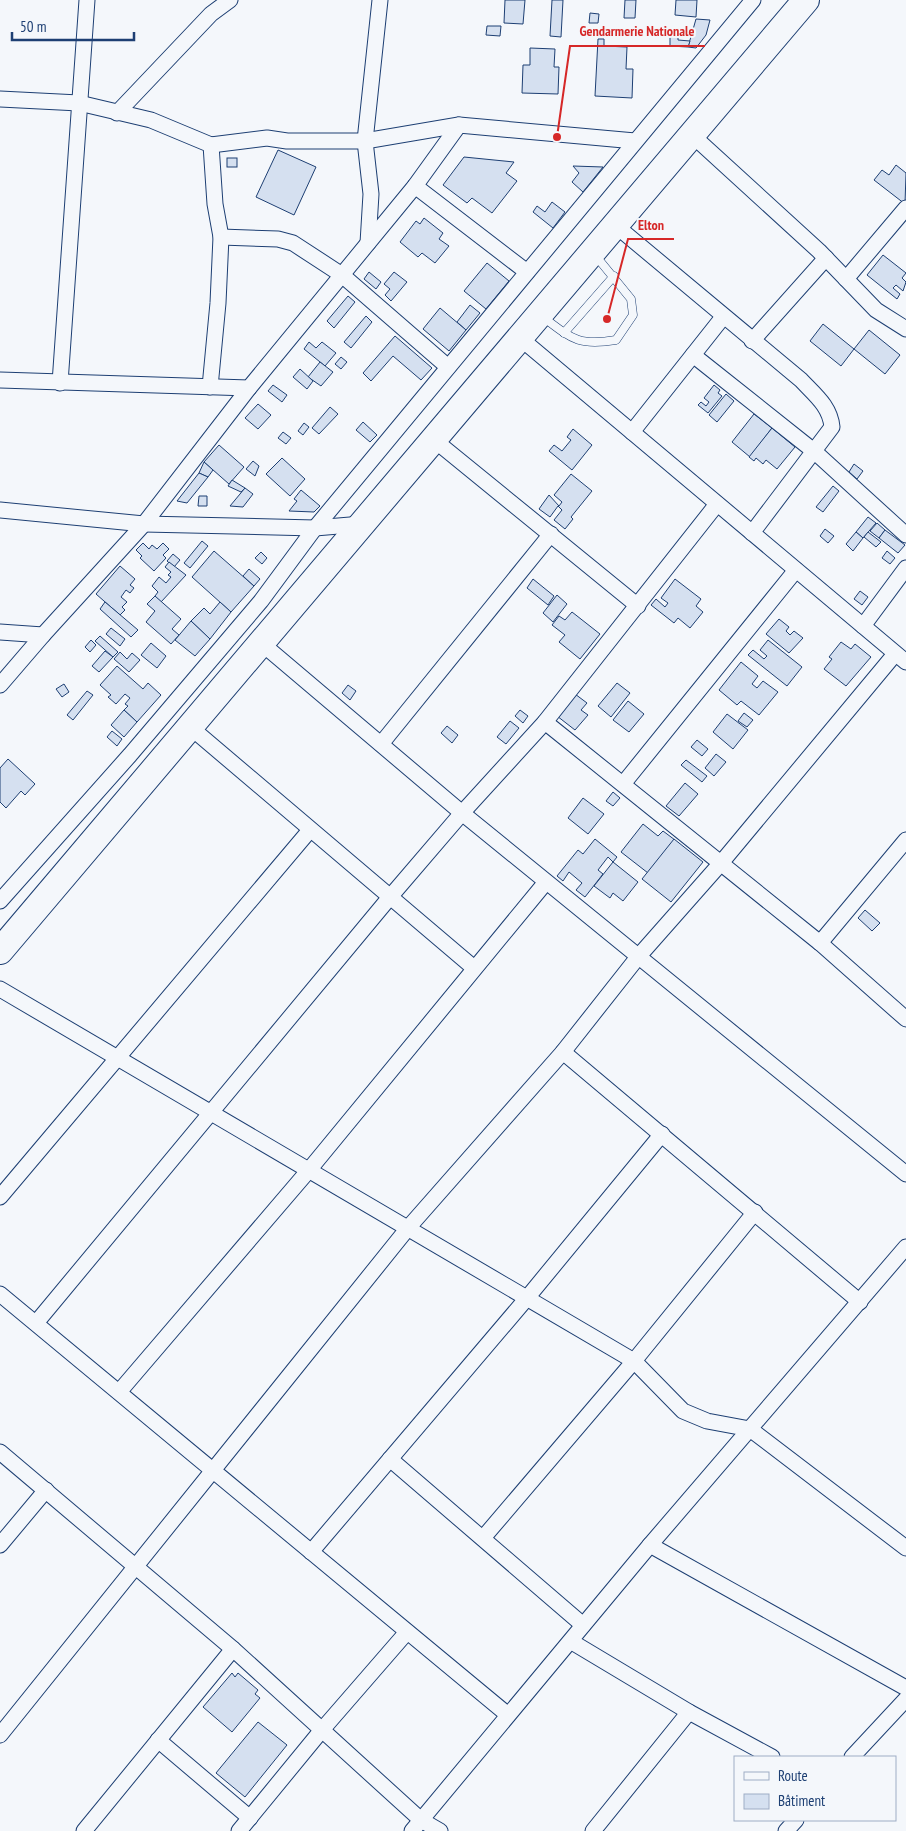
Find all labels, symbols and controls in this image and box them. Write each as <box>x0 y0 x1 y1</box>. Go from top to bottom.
scale bar <box>12 10 135 42</box>
text: 50 m <box>20 17 46 36</box>
callout: Gendarmerie Nationale <box>570 17 705 46</box>
text: Gendarmerie Nationale <box>579 22 695 40</box>
callout: Elton <box>628 210 674 239</box>
text: Elton <box>638 216 664 234</box>
legend <box>734 1756 896 1821</box>
text: Route <box>778 1766 808 1785</box>
text: Bâtiment <box>778 1791 825 1810</box>

